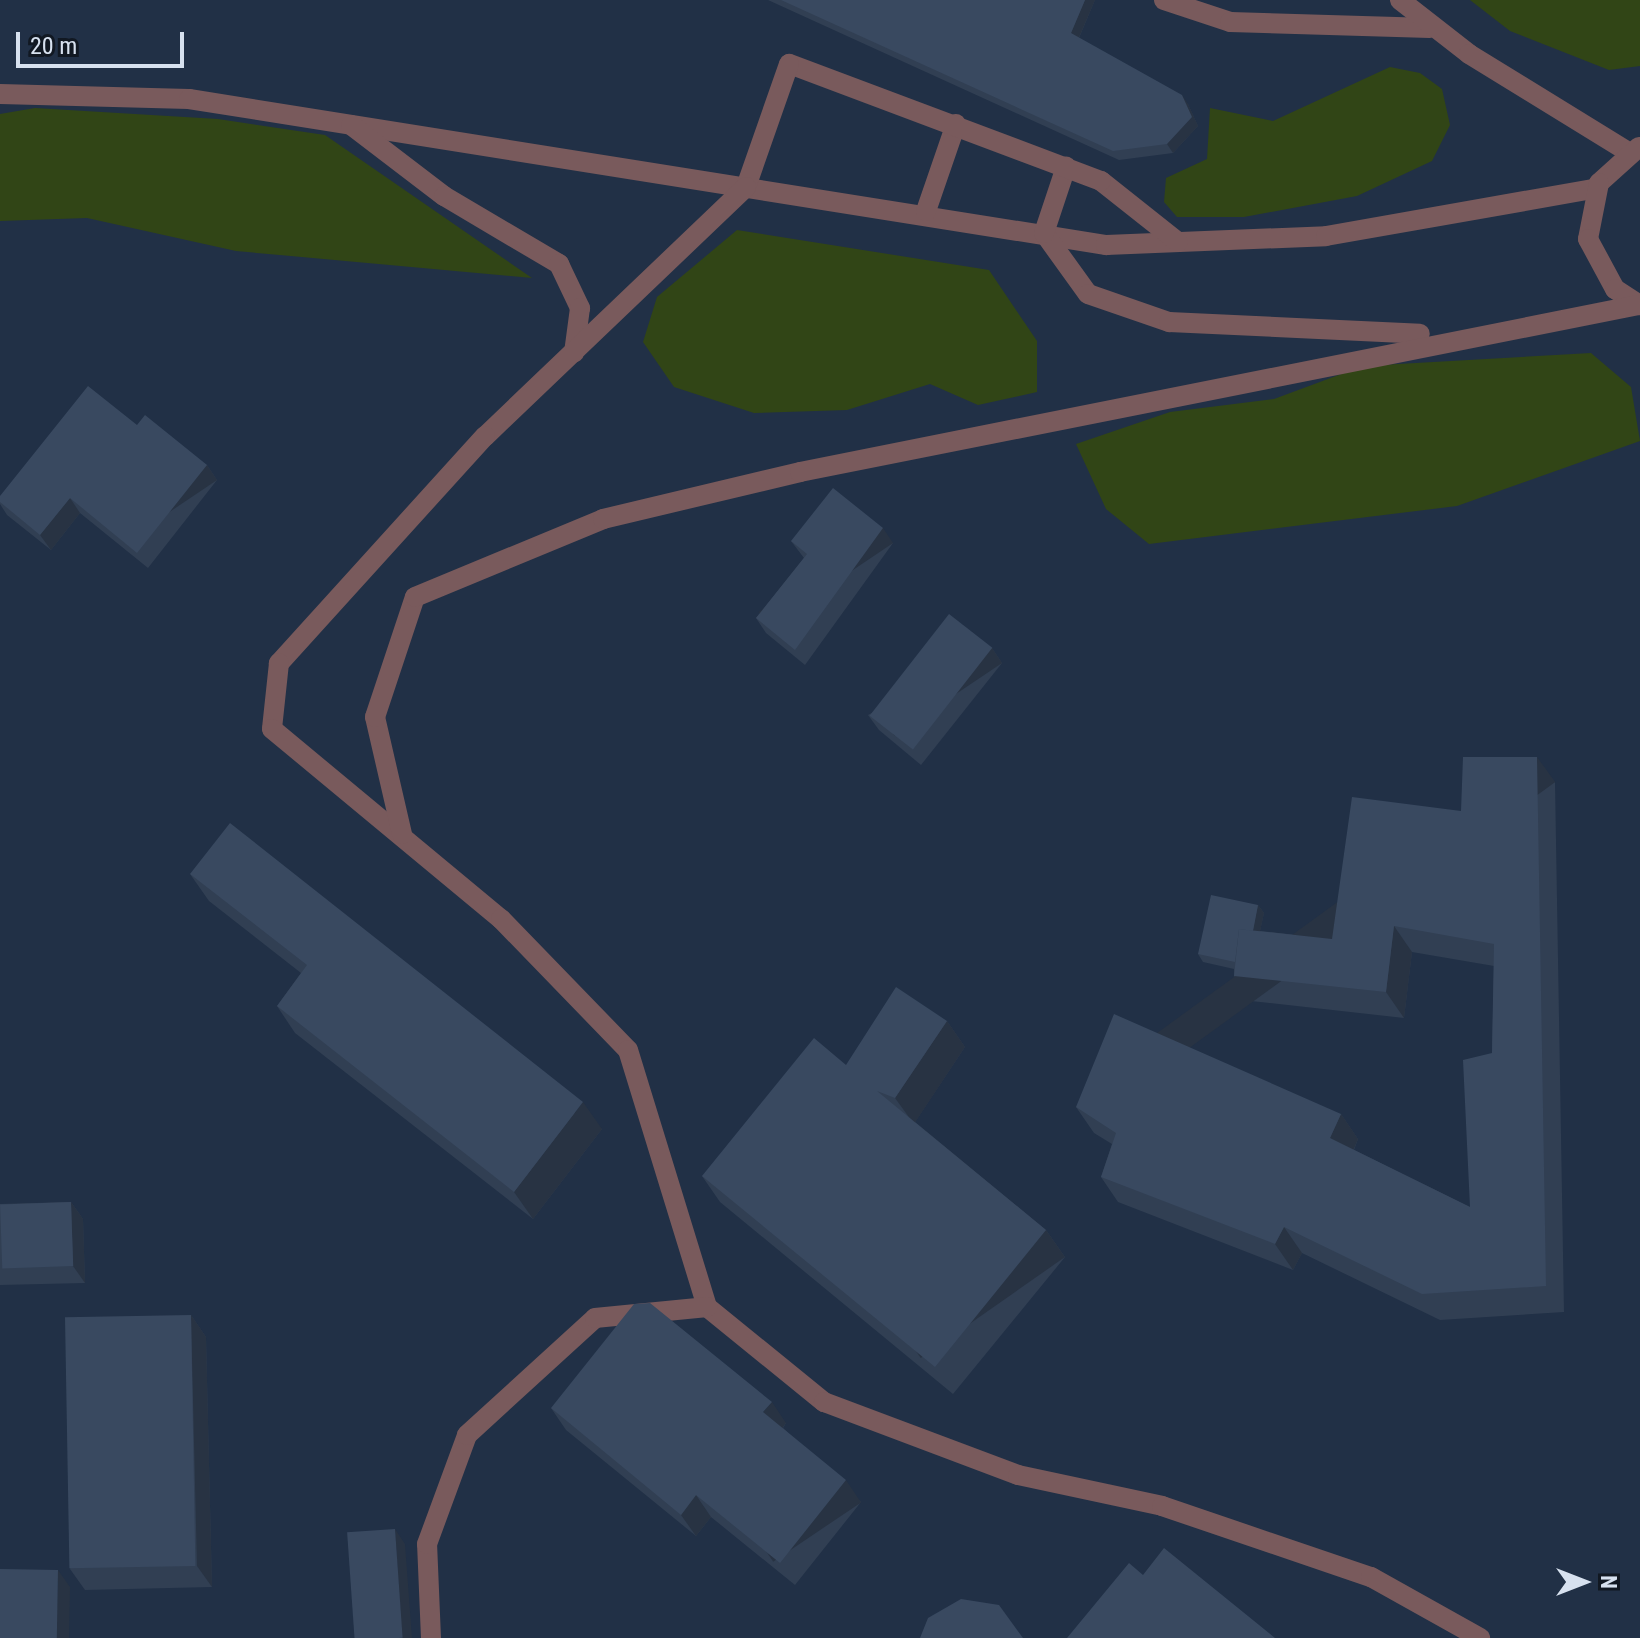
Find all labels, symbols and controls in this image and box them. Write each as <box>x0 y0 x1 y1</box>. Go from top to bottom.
scale bar <box>20 16 188 66</box>
text: 20 m <box>30 32 77 60</box>
north arrow <box>1544 1542 1624 1622</box>
text: N <box>1596 1575 1621 1589</box>

